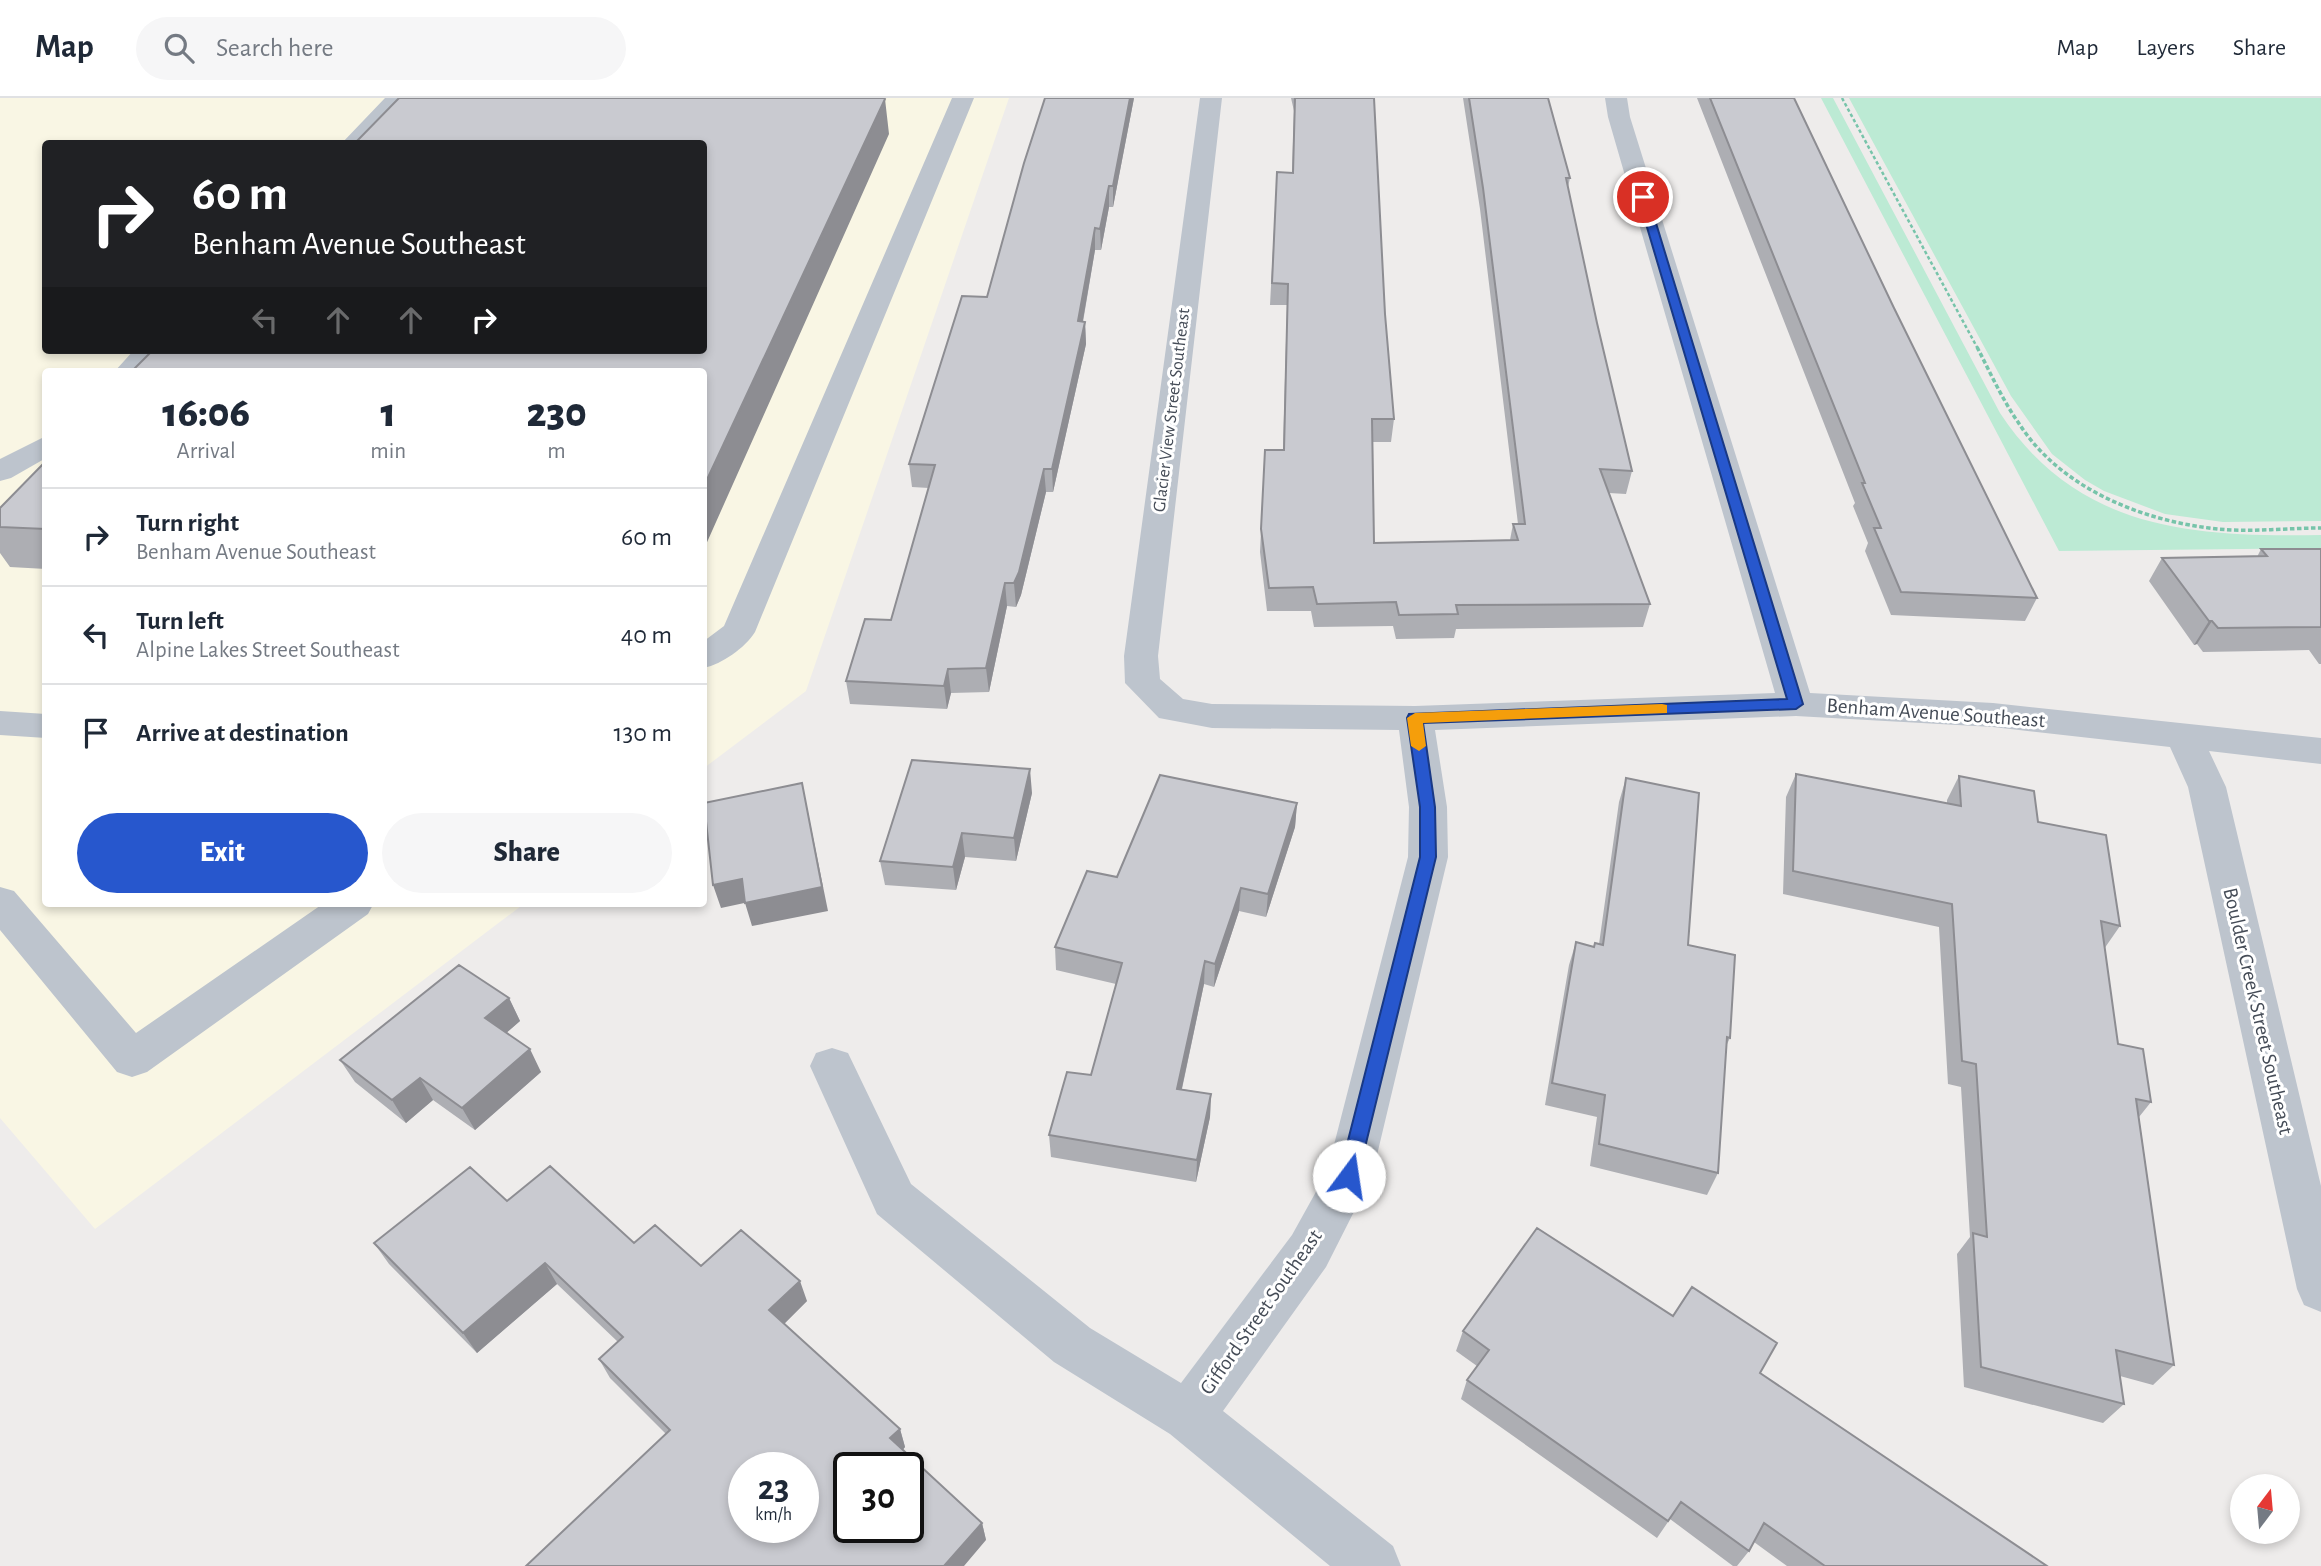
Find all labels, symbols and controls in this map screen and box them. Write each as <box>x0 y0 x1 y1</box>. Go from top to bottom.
search box <box>136 17 626 80</box>
icon: search <box>160 29 198 67</box>
text: Map <box>35 31 94 64</box>
text: Search here <box>216 35 334 61</box>
text: Map <box>2056 36 2098 60</box>
text: Layers <box>2136 36 2195 60</box>
text: Share <box>2233 36 2286 60</box>
pin <box>1613 167 1673 227</box>
icon: right <box>77 168 168 259</box>
text: 60 m <box>192 170 288 219</box>
icon: arrive <box>1624 178 1662 216</box>
text: Benham Avenue Southeast <box>192 228 526 260</box>
icon: left <box>246 301 284 339</box>
icon: ahead <box>319 301 357 339</box>
icon: ahead <box>392 301 430 339</box>
icon: right <box>465 301 503 339</box>
street label: Glacier View Street Southeast <box>1151 307 1193 513</box>
text: 16:06 <box>162 392 250 434</box>
text: 1 <box>381 392 396 434</box>
text: 230 <box>526 392 587 434</box>
text: Arrival <box>177 440 236 463</box>
text: min <box>370 440 406 463</box>
text: m <box>547 440 566 463</box>
text: Turn right <box>136 510 239 536</box>
icon: right <box>77 518 115 556</box>
text: 60 m <box>621 524 672 550</box>
text: Benham Avenue Southeast <box>136 541 376 564</box>
text: Turn left <box>136 608 224 634</box>
icon: left <box>77 616 115 654</box>
text: 40 m <box>621 622 672 648</box>
text: Alpine Lakes Street Southeast <box>136 639 399 662</box>
street label: Benham Avenue Southeast <box>1826 695 2046 731</box>
icon: arrive <box>77 714 115 752</box>
text: Arrive at destination <box>136 720 349 746</box>
text: 130 m <box>614 720 672 746</box>
button: Exit <box>77 813 368 893</box>
button: Share <box>382 813 672 893</box>
street label: Boulder Creek Street Southeast <box>2219 886 2297 1137</box>
position arrow <box>1312 1139 1386 1213</box>
street label: Gifford Street Southeast <box>1196 1225 1326 1398</box>
speed limit sign: 30 <box>833 1452 924 1543</box>
text: 23 <box>758 1471 789 1506</box>
north arrow <box>2230 1474 2300 1544</box>
map controls <box>2230 1474 2300 1544</box>
text: km/h <box>755 1506 792 1524</box>

